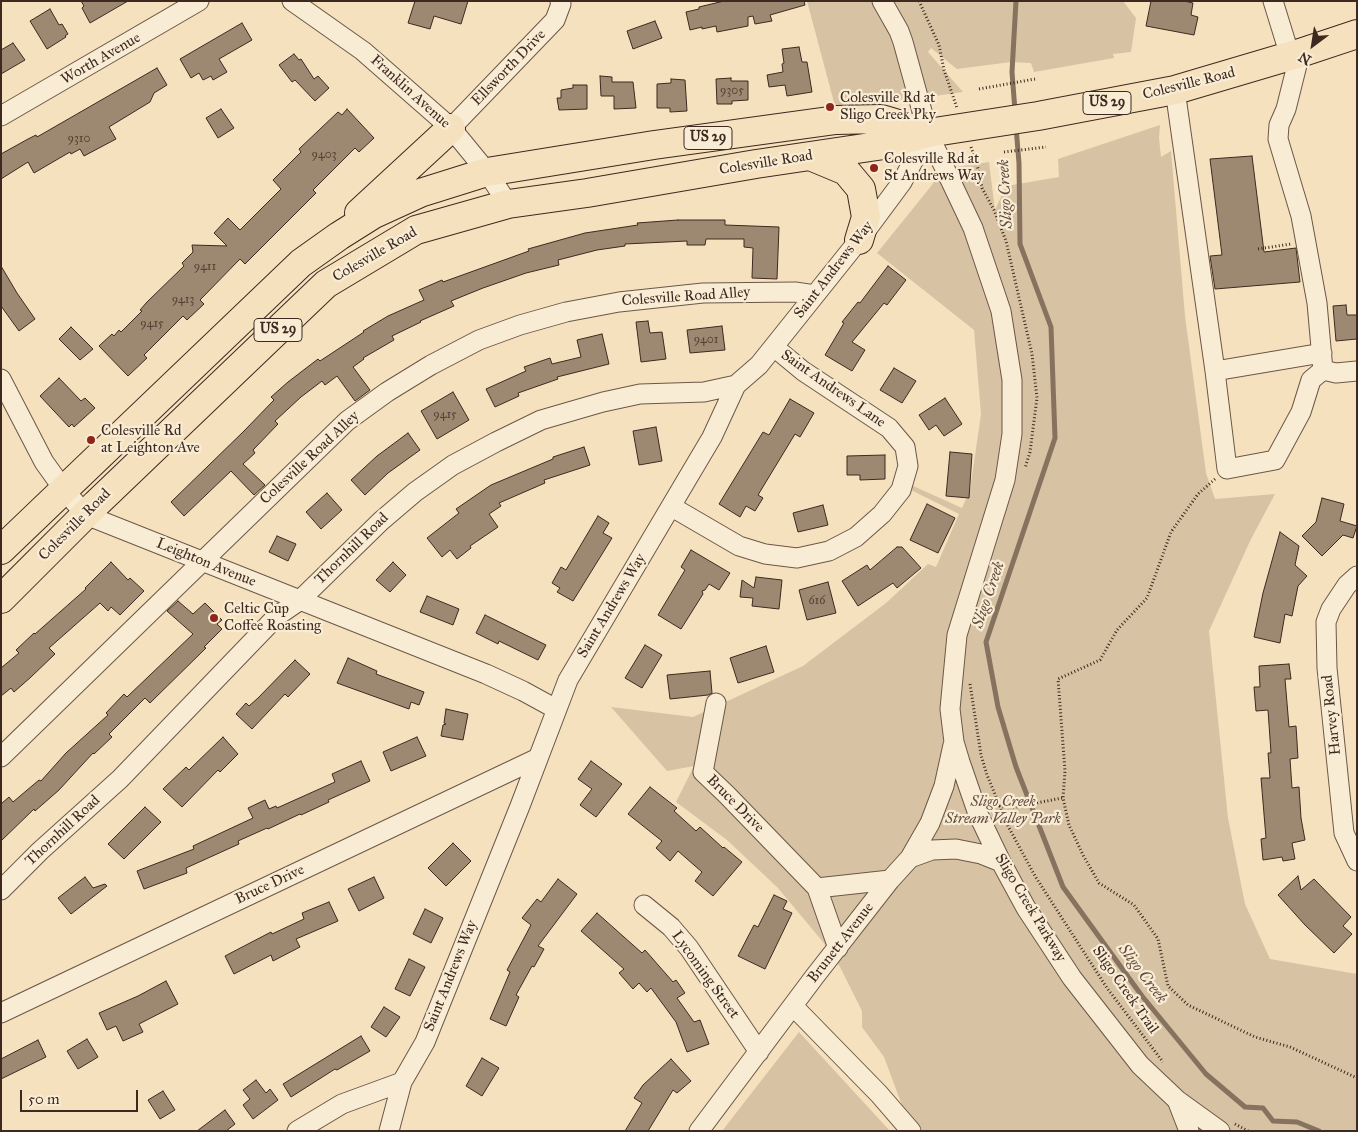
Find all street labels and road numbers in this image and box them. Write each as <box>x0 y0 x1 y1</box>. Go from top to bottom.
street label: Ellsworth Drive <box>468 26 550 110</box>
street label: Worth Avenue <box>58 29 144 89</box>
street label: Franklin Avenue <box>366 52 454 132</box>
street label: Colesville Road <box>1141 64 1237 104</box>
road number: US 29 <box>1083 92 1131 115</box>
road number: US 29 <box>684 126 732 150</box>
street label: Colesville Road <box>718 147 814 179</box>
street label: Saint Andrews Way <box>790 218 878 322</box>
street label: Colesville Road <box>330 224 420 286</box>
street label: Colesville Road Alley <box>621 284 751 310</box>
road number: US 29 <box>254 318 302 342</box>
street label: Saint Andrews Lane <box>777 346 889 432</box>
street label: Colesville Road Alley <box>257 407 363 509</box>
street label: Colesville Road <box>35 485 115 565</box>
street label: Thornhill Road <box>311 509 393 589</box>
street label: Leighton Avenue <box>153 535 259 591</box>
street label: Saint Andrews Way <box>574 551 650 661</box>
street label: Harvey Road <box>1319 674 1345 756</box>
street label: Bruce Drive <box>702 771 768 837</box>
street label: Thornhill Road <box>22 792 104 870</box>
street label: Sligo Creek Parkway <box>991 851 1069 965</box>
street label: Bruce Drive <box>233 861 307 909</box>
street label: Brunett Avenue <box>804 899 878 987</box>
street label: Saint Andrews Way <box>420 918 482 1034</box>
street label: Lycoming Street <box>667 928 743 1022</box>
street label: Sligo Creek Trail <box>1088 943 1162 1037</box>

